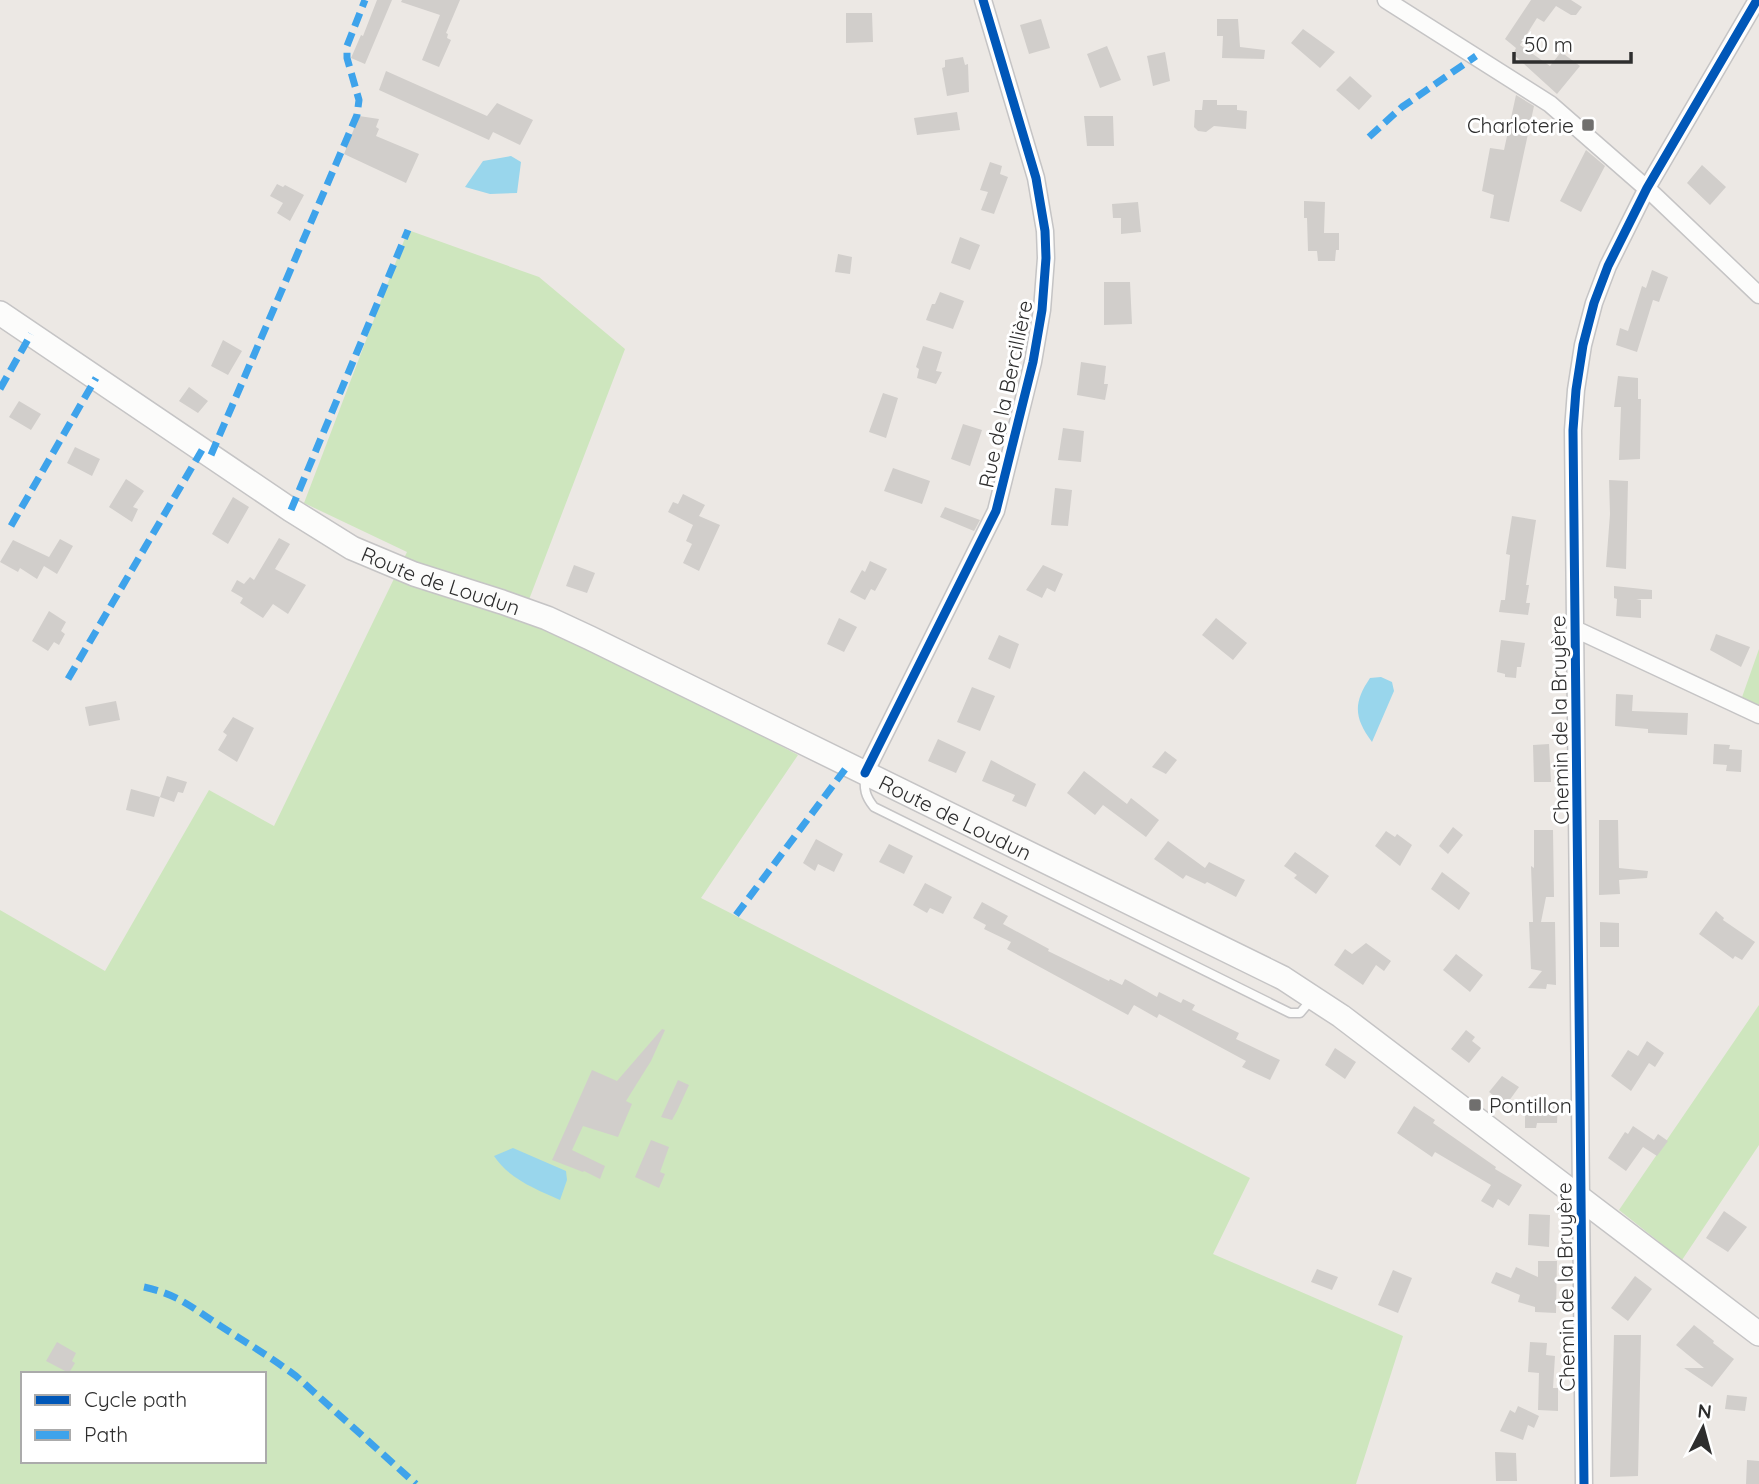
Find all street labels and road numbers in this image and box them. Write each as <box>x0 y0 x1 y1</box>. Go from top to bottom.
street label: Rue de la Bercillière <box>972 298 1038 490</box>
street label: Route de Loudun <box>358 540 524 620</box>
street label: Chemin de la Bruyère <box>1544 615 1574 825</box>
street label: Route de Loudun <box>875 769 1036 866</box>
street label: Chemin de la Bruyère <box>1550 1182 1580 1392</box>

